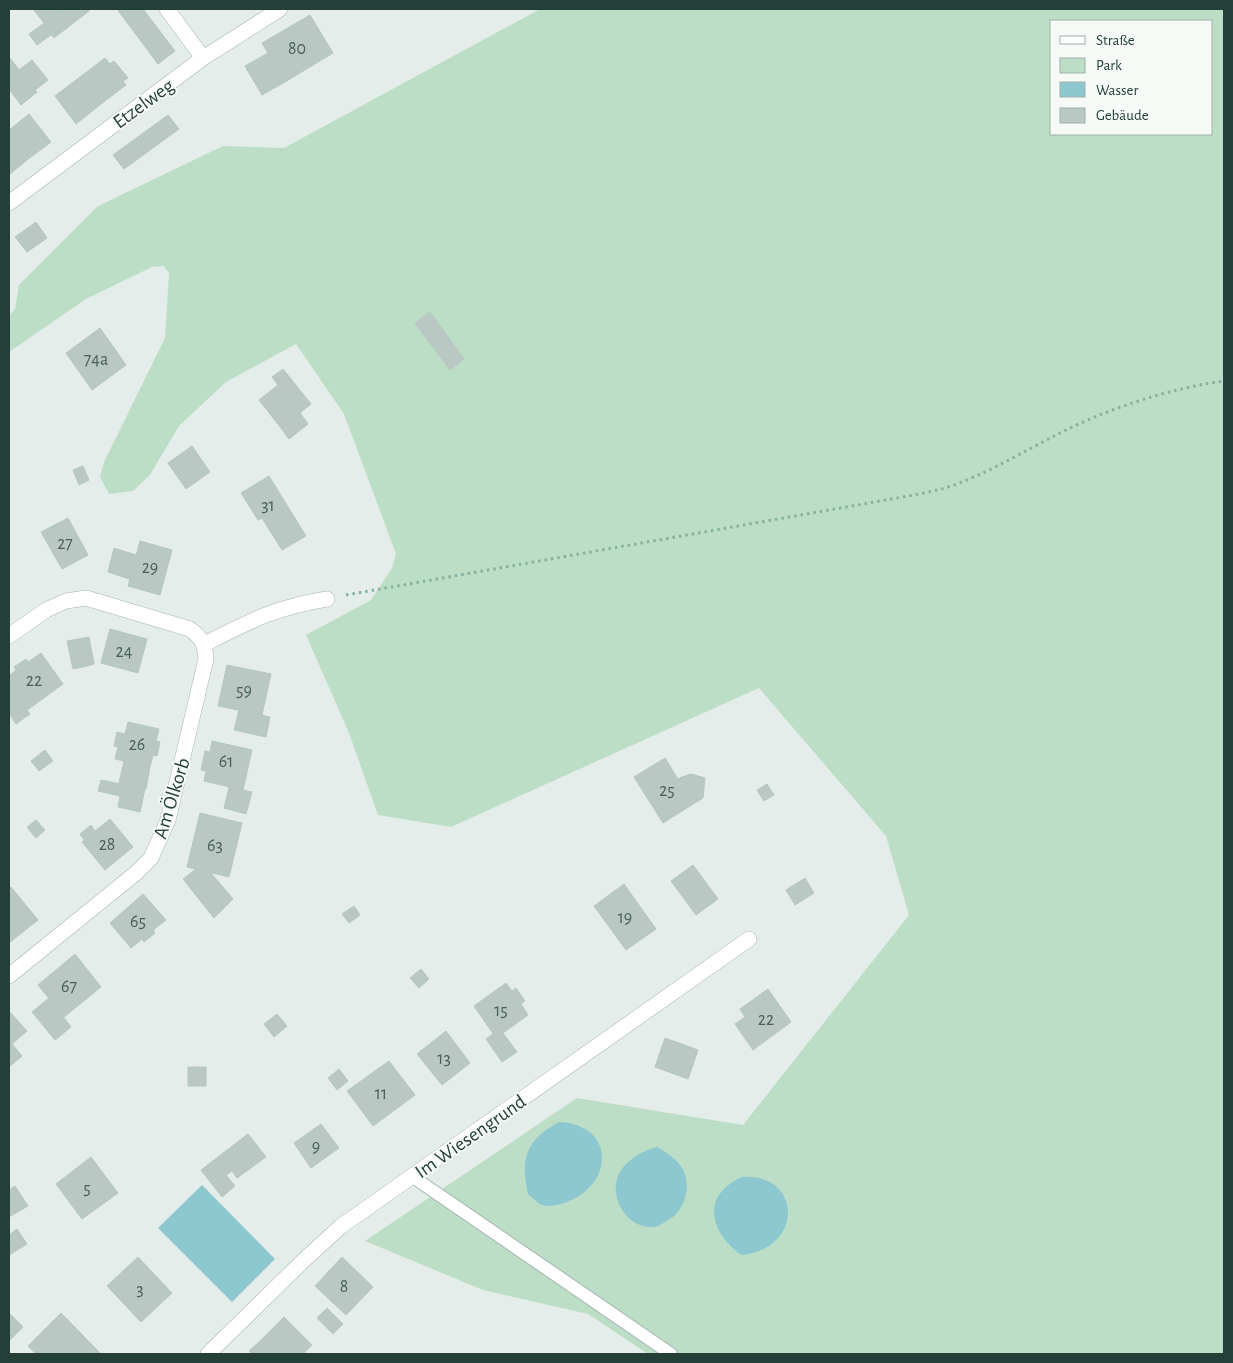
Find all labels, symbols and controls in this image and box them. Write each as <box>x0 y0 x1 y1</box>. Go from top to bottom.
legend <box>1050 20 1213 135</box>
text: Straße <box>1096 33 1135 48</box>
house number: 80 <box>288 40 306 58</box>
text: Park <box>1096 58 1122 73</box>
street label: Etzelweg <box>110 75 178 132</box>
text: Wasser <box>1096 83 1139 98</box>
text: Gebäude <box>1096 108 1149 123</box>
house number: 74a <box>84 351 108 369</box>
house number: 31 <box>261 497 275 515</box>
house number: 27 <box>57 535 73 553</box>
house number: 29 <box>142 559 158 577</box>
house number: 24 <box>116 643 133 661</box>
house number: 22 <box>26 672 42 690</box>
house number: 59 <box>236 682 252 700</box>
house number: 26 <box>129 736 145 754</box>
house number: 61 <box>219 753 233 771</box>
street label: Am Ölkorb <box>150 755 194 841</box>
house number: 25 <box>659 782 675 800</box>
house number: 28 <box>99 836 115 854</box>
house number: 63 <box>207 837 223 855</box>
house number: 19 <box>618 909 632 927</box>
house number: 65 <box>130 913 146 931</box>
house number: 67 <box>61 978 77 996</box>
house number: 15 <box>494 1002 508 1020</box>
house number: 22 <box>758 1011 774 1029</box>
house number: 13 <box>437 1050 451 1068</box>
house number: 11 <box>375 1085 387 1103</box>
street label: Im Wiesengrund <box>412 1091 530 1182</box>
house number: 9 <box>312 1138 320 1156</box>
house number: 5 <box>83 1180 91 1198</box>
house number: 8 <box>340 1278 348 1296</box>
house number: 3 <box>136 1281 144 1299</box>

